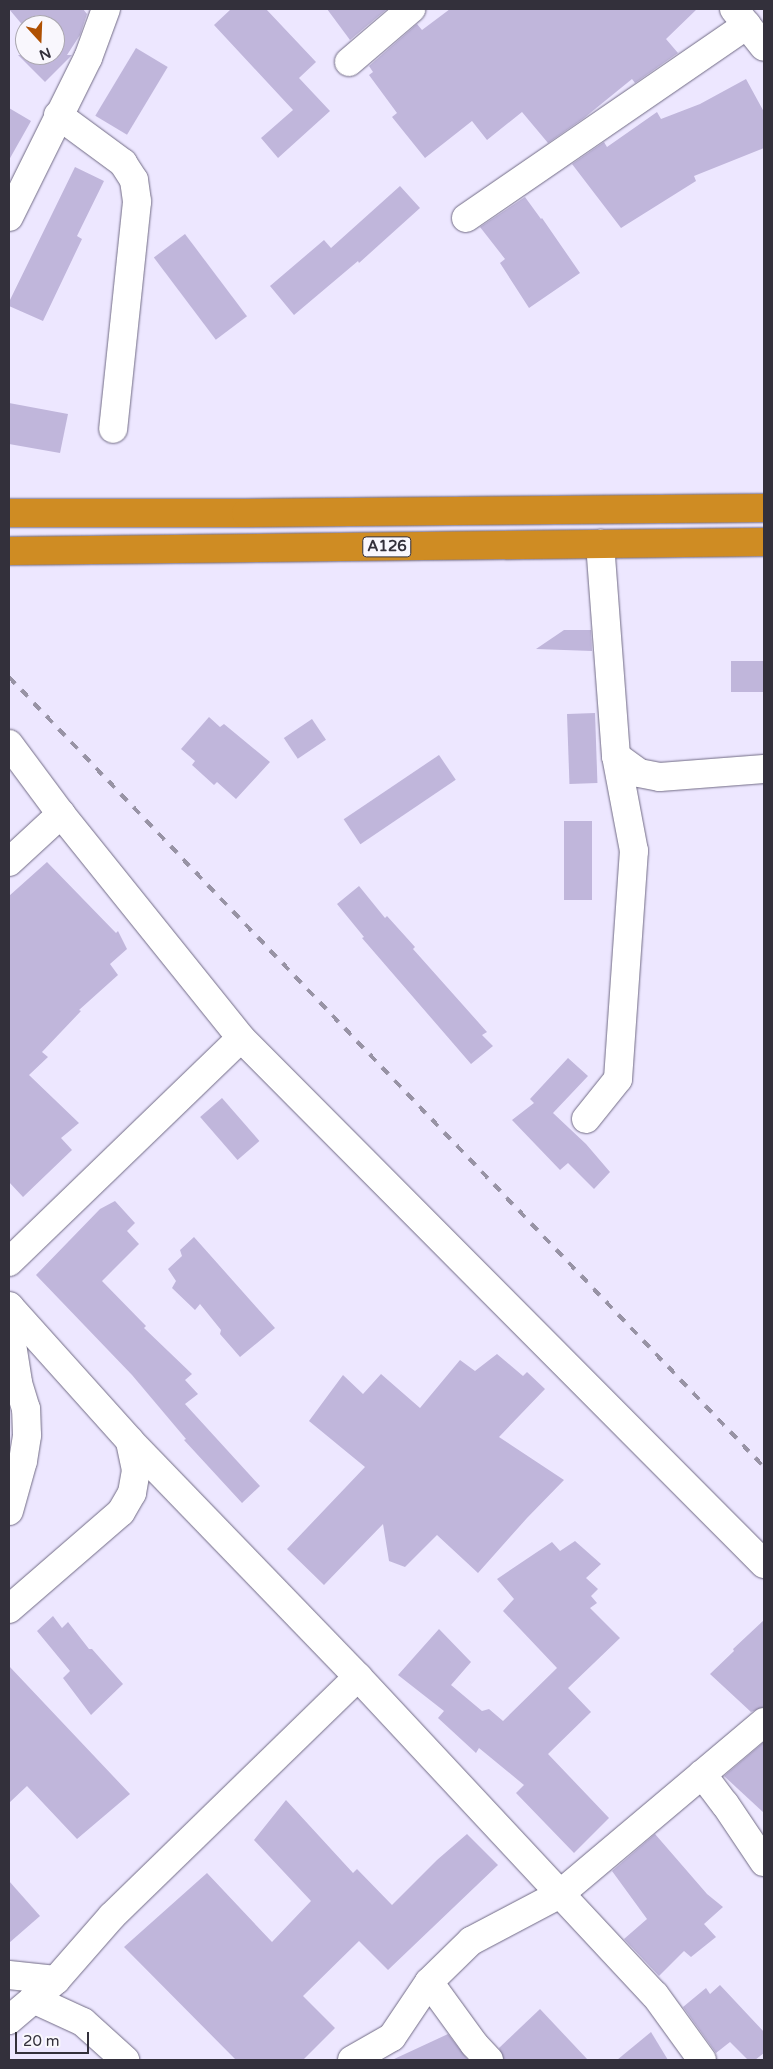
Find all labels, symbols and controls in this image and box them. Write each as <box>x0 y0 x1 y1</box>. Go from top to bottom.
north arrow <box>15 15 65 65</box>
text: N <box>37 44 53 64</box>
road number: A126 <box>362 534 412 560</box>
scale bar <box>18 2022 91 2054</box>
text: 20 m <box>23 2032 60 2050</box>

